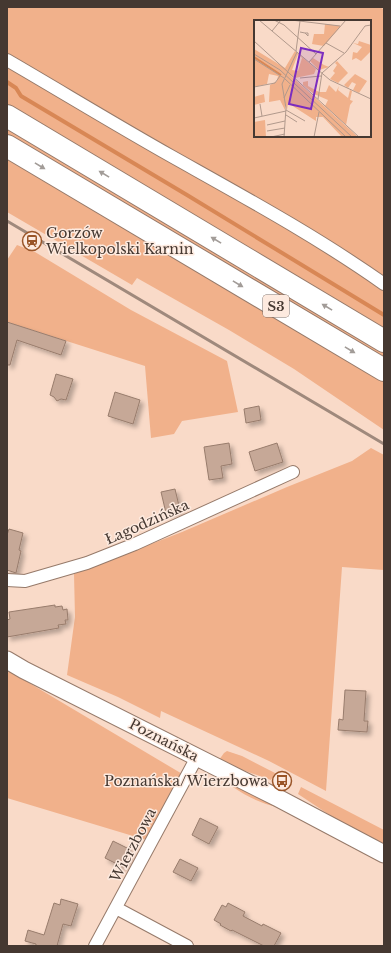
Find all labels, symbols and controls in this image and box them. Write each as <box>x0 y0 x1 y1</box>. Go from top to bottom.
inset map <box>254 20 371 137</box>
one-way arrow <box>34 163 46 170</box>
one-way arrow <box>98 170 110 177</box>
place label: Gorzów Wielkopolski Karnin <box>45 224 194 258</box>
station icon: Gorzów Wielkopolski Karnin <box>21 230 43 252</box>
one-way arrow <box>210 237 222 244</box>
one-way arrow <box>232 280 244 287</box>
road number: S3 <box>263 295 289 317</box>
one-way arrow <box>321 304 333 311</box>
one-way arrow <box>344 346 356 353</box>
street label: Łagodzińska <box>102 495 192 548</box>
street label: Poznańska <box>126 715 202 765</box>
bus stop icon: Poznańska/Wierzbowa <box>271 770 293 792</box>
place label: Poznańska/Wierzbowa <box>104 772 268 790</box>
street label: Wierzbowa <box>106 805 160 886</box>

